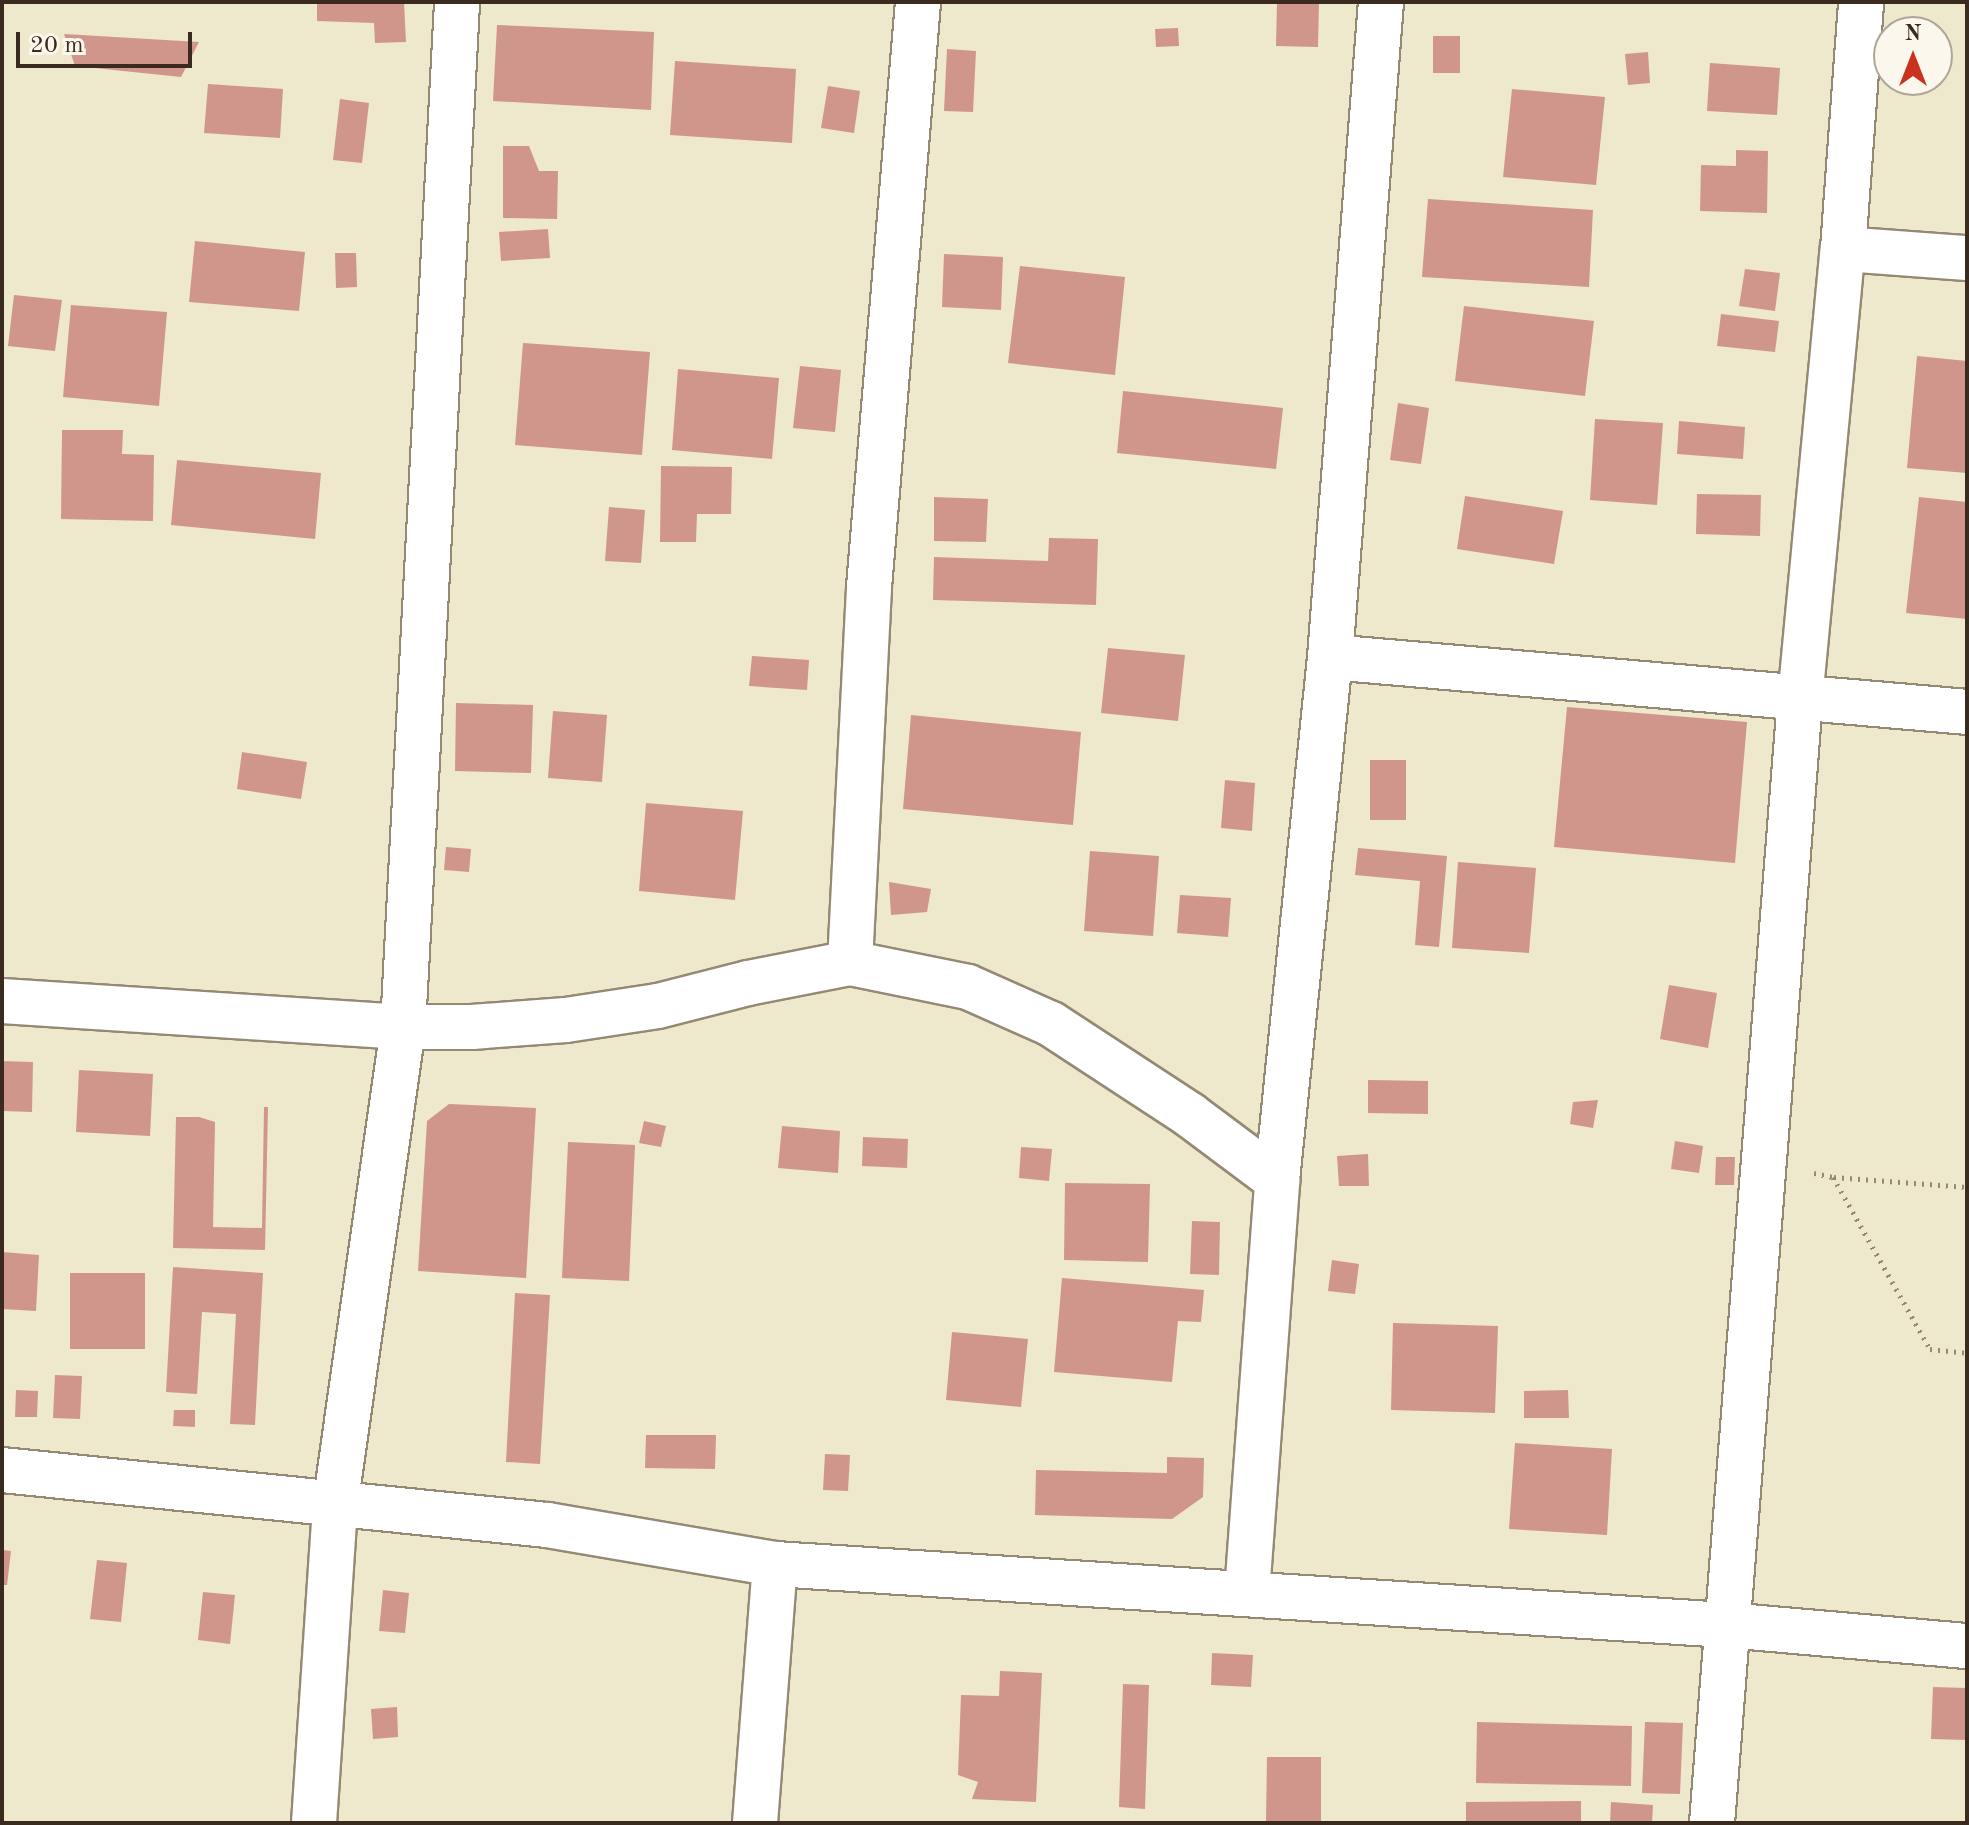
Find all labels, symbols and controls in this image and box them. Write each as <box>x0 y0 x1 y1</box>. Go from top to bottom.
scale bar <box>20 16 196 66</box>
north arrow <box>1873 16 1953 96</box>
text: N <box>1905 23 1921 45</box>
text: 20 m <box>30 34 84 58</box>

